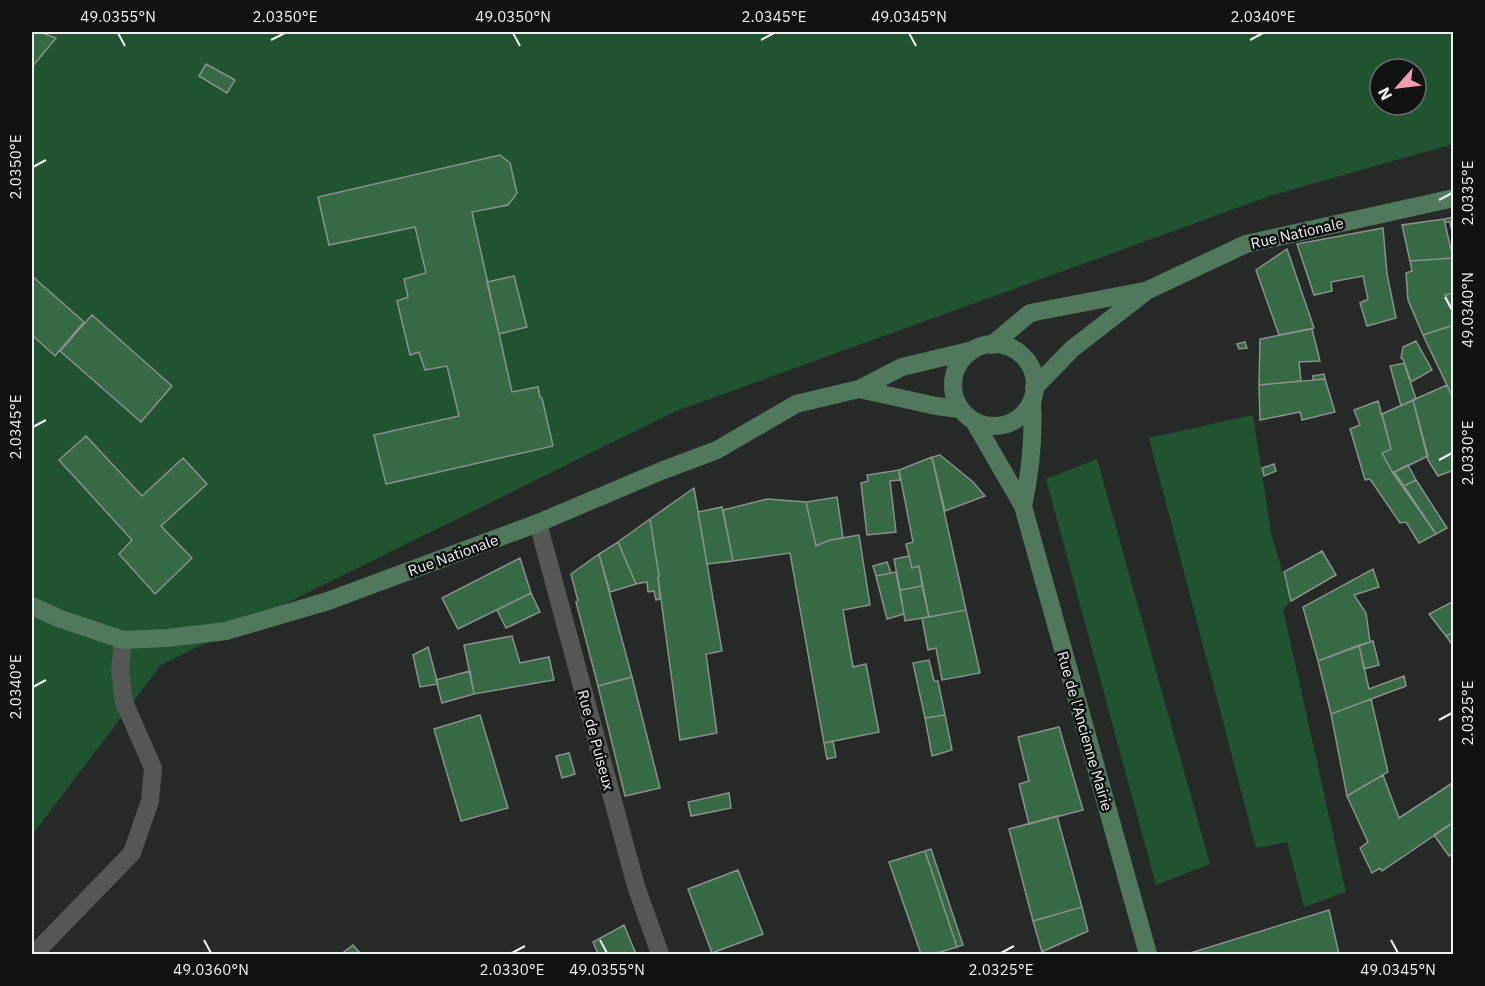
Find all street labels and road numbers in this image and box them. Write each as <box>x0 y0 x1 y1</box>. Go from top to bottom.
street label: Rue Nationale <box>1249 213 1345 253</box>
street label: Rue Nationale <box>405 530 501 580</box>
street label: Rue de l'Ancienne Mairie <box>1053 649 1117 813</box>
street label: Rue de Puiseux <box>573 688 619 793</box>

